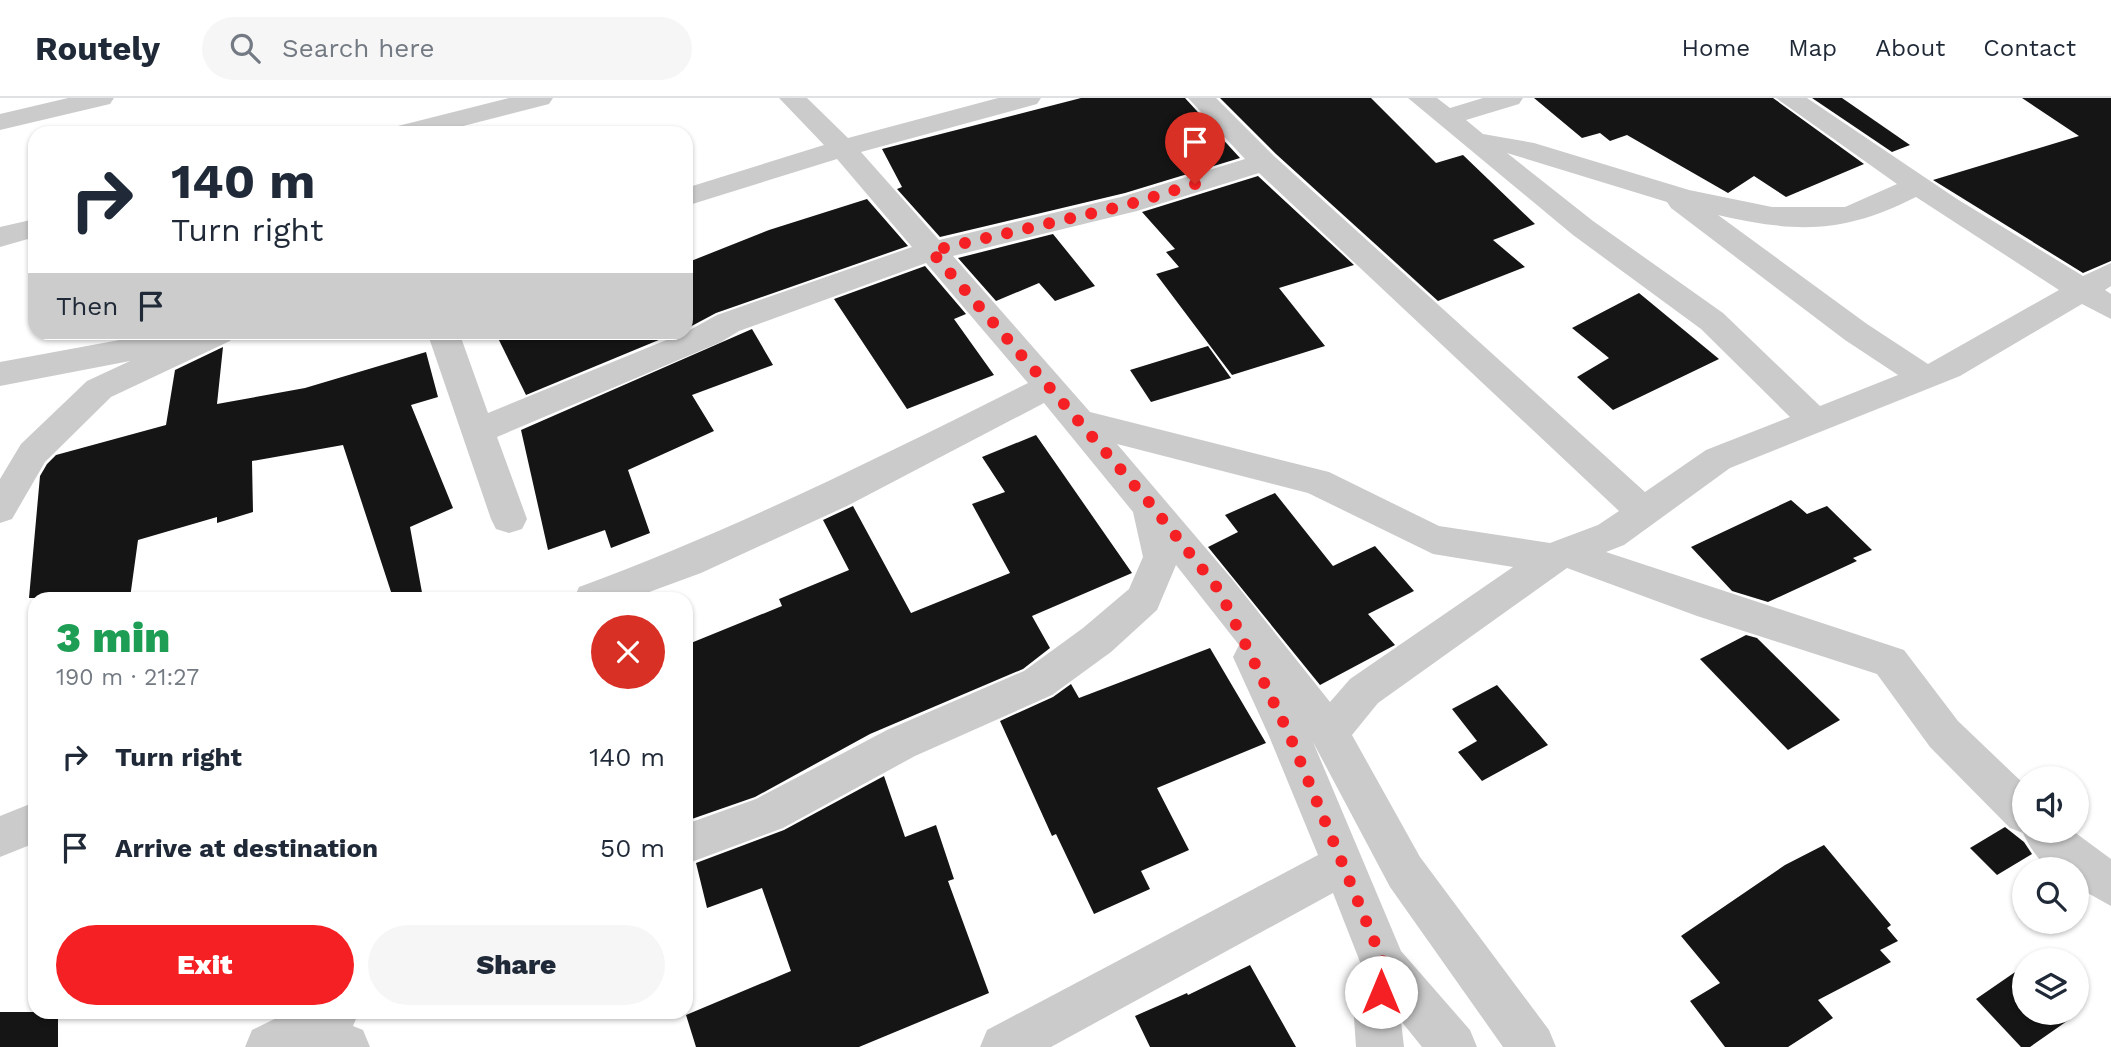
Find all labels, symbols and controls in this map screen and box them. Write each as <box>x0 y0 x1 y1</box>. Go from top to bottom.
search box <box>202 17 692 80</box>
text: Routely <box>35 29 160 68</box>
icon: search <box>226 29 264 67</box>
text: Search here <box>282 33 434 63</box>
text: Home <box>1682 34 1750 62</box>
text: Map <box>1788 34 1837 62</box>
text: About <box>1875 34 1945 62</box>
text: Contact <box>1983 34 2076 62</box>
pin <box>1165 112 1225 184</box>
icon: arrive <box>1176 123 1214 161</box>
text: 140 m <box>171 152 315 210</box>
icon: right <box>56 154 147 245</box>
text: Turn right <box>171 211 323 249</box>
icon: arrive <box>132 287 170 325</box>
text: Then <box>56 291 118 321</box>
text: 3 min <box>56 613 170 662</box>
button: close <box>591 615 665 689</box>
text: 190 m · 21:27 <box>56 664 199 691</box>
icon: right <box>56 738 94 776</box>
text: Turn right <box>115 742 242 772</box>
text: 140 m <box>589 742 665 772</box>
map controls <box>2012 766 2089 1025</box>
button: sound <box>2012 766 2089 843</box>
icon: arrive <box>56 829 94 867</box>
text: Arrive at destination <box>115 833 378 863</box>
text: 50 m <box>600 833 665 863</box>
button: search <box>2012 857 2089 934</box>
button: Exit <box>56 925 354 1005</box>
button: Share <box>368 925 665 1005</box>
button: layers <box>2012 948 2089 1025</box>
position arrow <box>1344 955 1418 1029</box>

